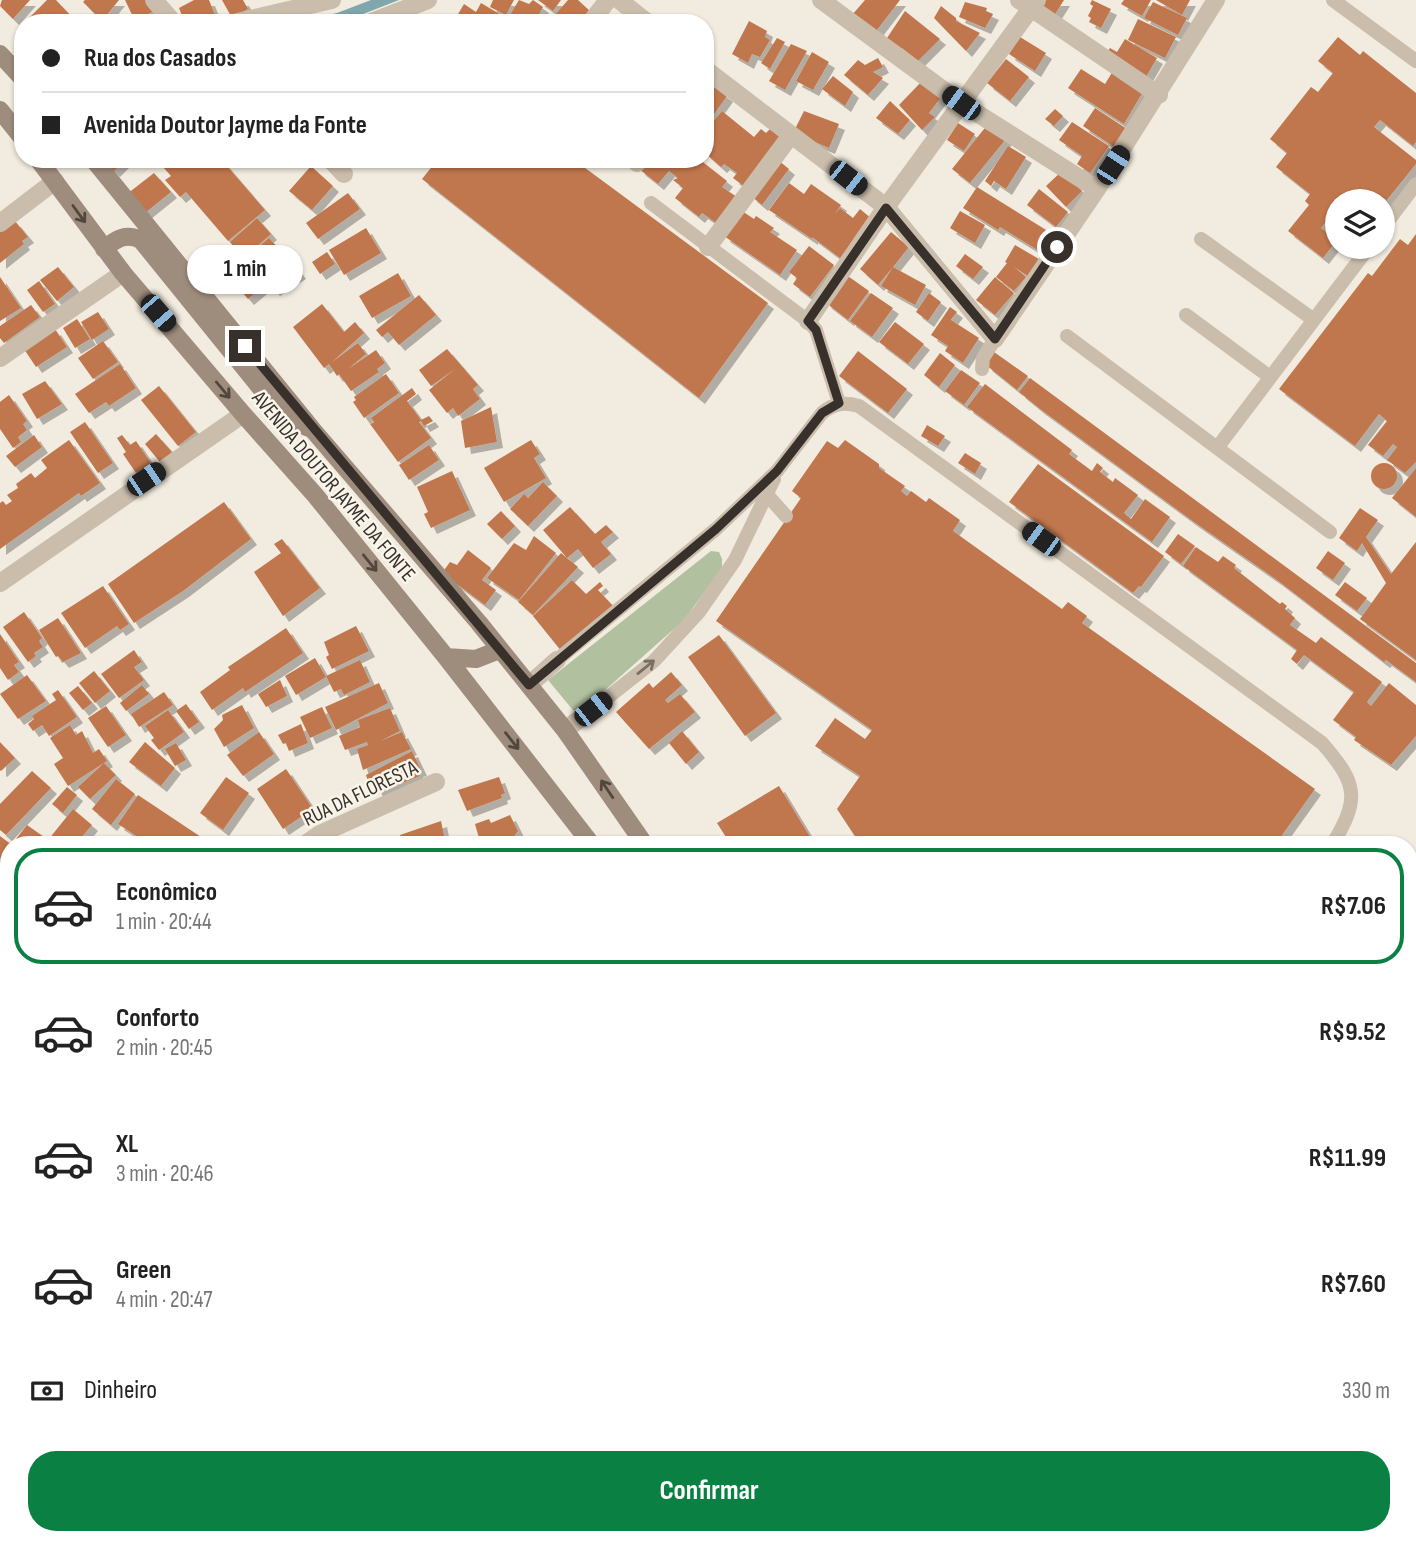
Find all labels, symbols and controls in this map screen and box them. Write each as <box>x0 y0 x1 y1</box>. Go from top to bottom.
text: Rua dos Casados <box>84 43 236 74</box>
car <box>938 82 985 124</box>
text: Avenida Doutor Jayme da Fonte <box>84 110 367 141</box>
car <box>1093 142 1134 188</box>
car <box>825 157 872 199</box>
map controls <box>1325 189 1395 259</box>
button: layers <box>1325 189 1395 259</box>
one-way arrow <box>72 204 86 223</box>
route start <box>1041 231 1073 263</box>
callout: 1 min <box>187 244 303 294</box>
text: 1 min <box>224 255 266 283</box>
car <box>137 290 180 336</box>
route end <box>229 330 261 362</box>
one-way arrow <box>215 381 231 399</box>
street label: AVENIDA DOUTOR JAYME DA FONTE <box>246 385 421 587</box>
car <box>123 459 170 499</box>
car <box>1018 518 1065 560</box>
one-way arrow <box>363 554 378 572</box>
one-way arrow <box>637 659 655 674</box>
car <box>570 688 617 730</box>
one-way arrow <box>504 732 520 750</box>
street label: RUA DA FLORESTA <box>299 755 423 832</box>
one-way arrow <box>599 780 614 799</box>
icon: car <box>32 875 95 938</box>
text: Econômico <box>116 877 217 908</box>
text: R$7.06 <box>1321 891 1386 922</box>
text: 1 min · 20:44 <box>116 908 212 936</box>
icon: car <box>32 1001 95 1064</box>
text: Conforto <box>116 1003 199 1034</box>
text: R$9.52 <box>1319 1017 1386 1048</box>
text: 2 min · 20:45 <box>116 1034 213 1062</box>
icon: car <box>32 1127 95 1190</box>
text: XL <box>116 1129 138 1160</box>
text: R$11.99 <box>1309 1143 1386 1174</box>
text: 3 min · 20:46 <box>116 1160 214 1188</box>
icon: car <box>32 1253 95 1316</box>
text: Green <box>116 1255 171 1286</box>
text: R$7.60 <box>1321 1269 1386 1300</box>
text: 4 min · 20:47 <box>116 1286 213 1314</box>
icon: cash <box>28 1372 66 1410</box>
text: Dinheiro <box>84 1375 157 1406</box>
text: 330 m <box>1342 1377 1390 1405</box>
button: Confirmar <box>28 1451 1390 1531</box>

